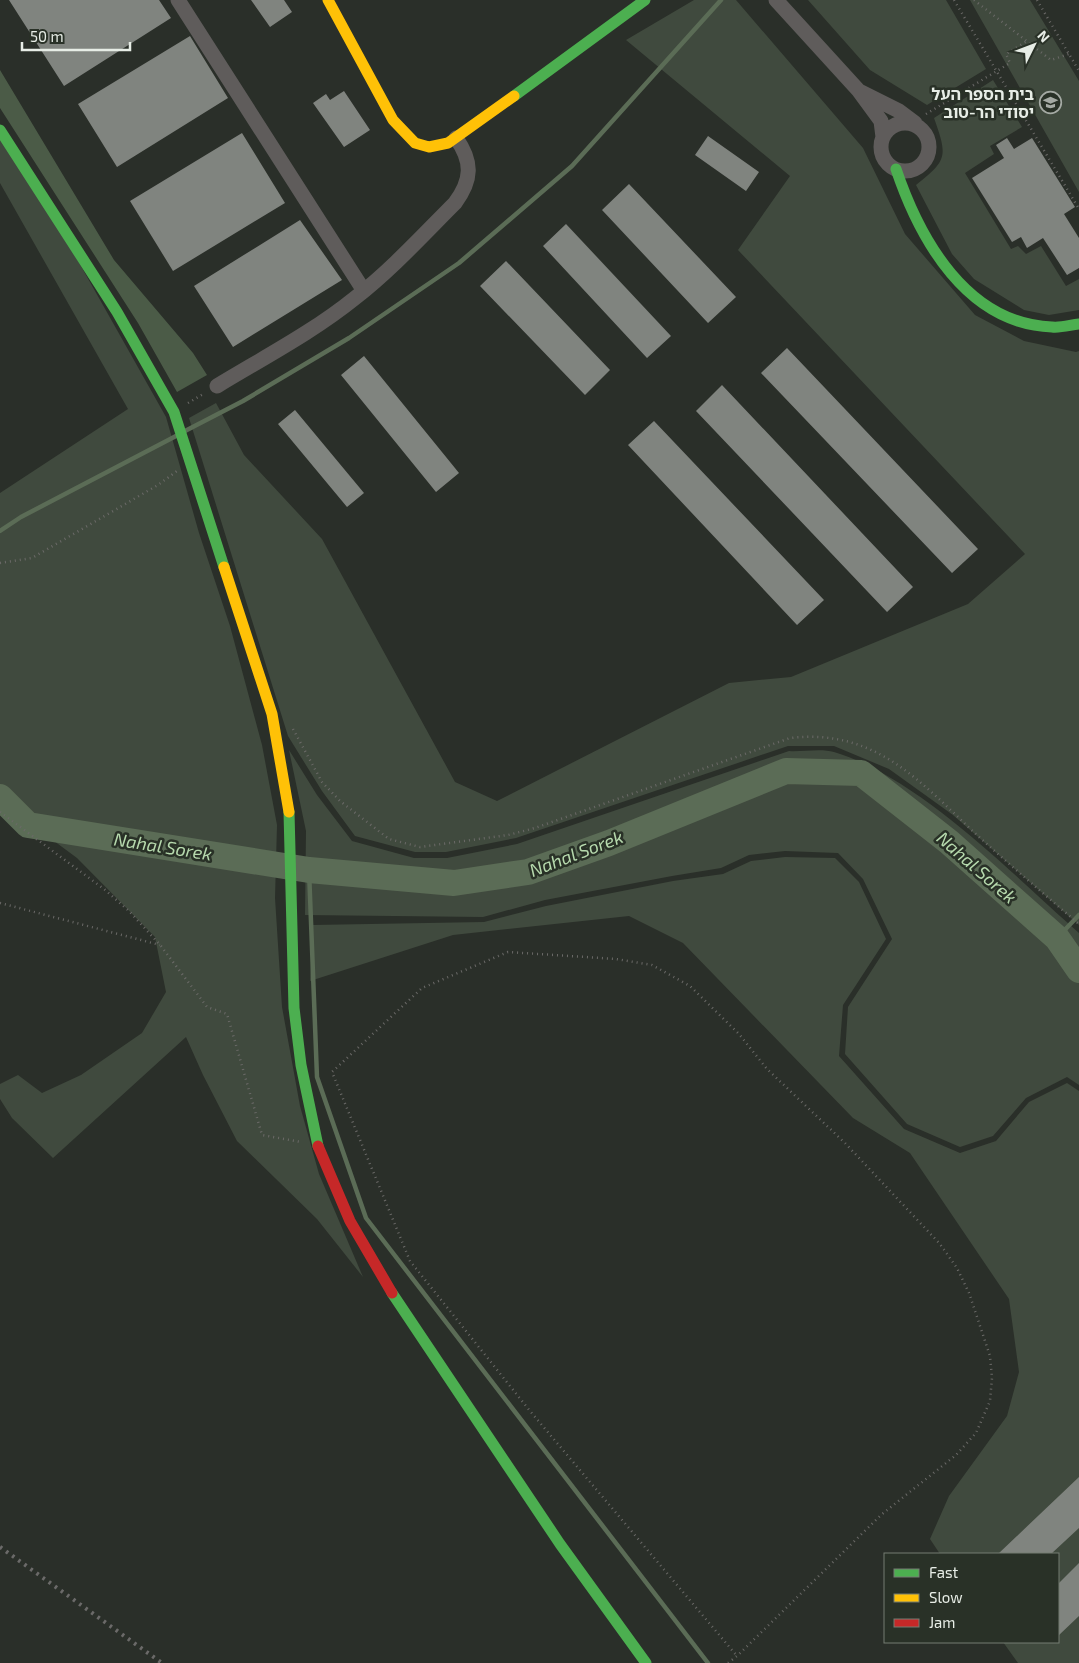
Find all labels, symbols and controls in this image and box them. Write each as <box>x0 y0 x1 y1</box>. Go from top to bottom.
scale bar <box>22 20 130 52</box>
north arrow <box>1009 20 1059 70</box>
text: 50 m <box>30 27 64 45</box>
text: N <box>1034 27 1054 45</box>
place label: בית הספר העל יסודי הר-טוב <box>931 84 1034 121</box>
school or university icon: בית הספר העל יסודי הר-טוב <box>1038 90 1062 114</box>
water label: Nahal Sorek <box>526 825 626 881</box>
water label: Nahal Sorek <box>933 826 1021 908</box>
water label: Nahal Sorek <box>112 827 214 865</box>
legend <box>884 1553 1059 1643</box>
text: Fast <box>929 1563 959 1581</box>
text: Slow <box>929 1588 963 1606</box>
text: Jam <box>929 1613 955 1631</box>

